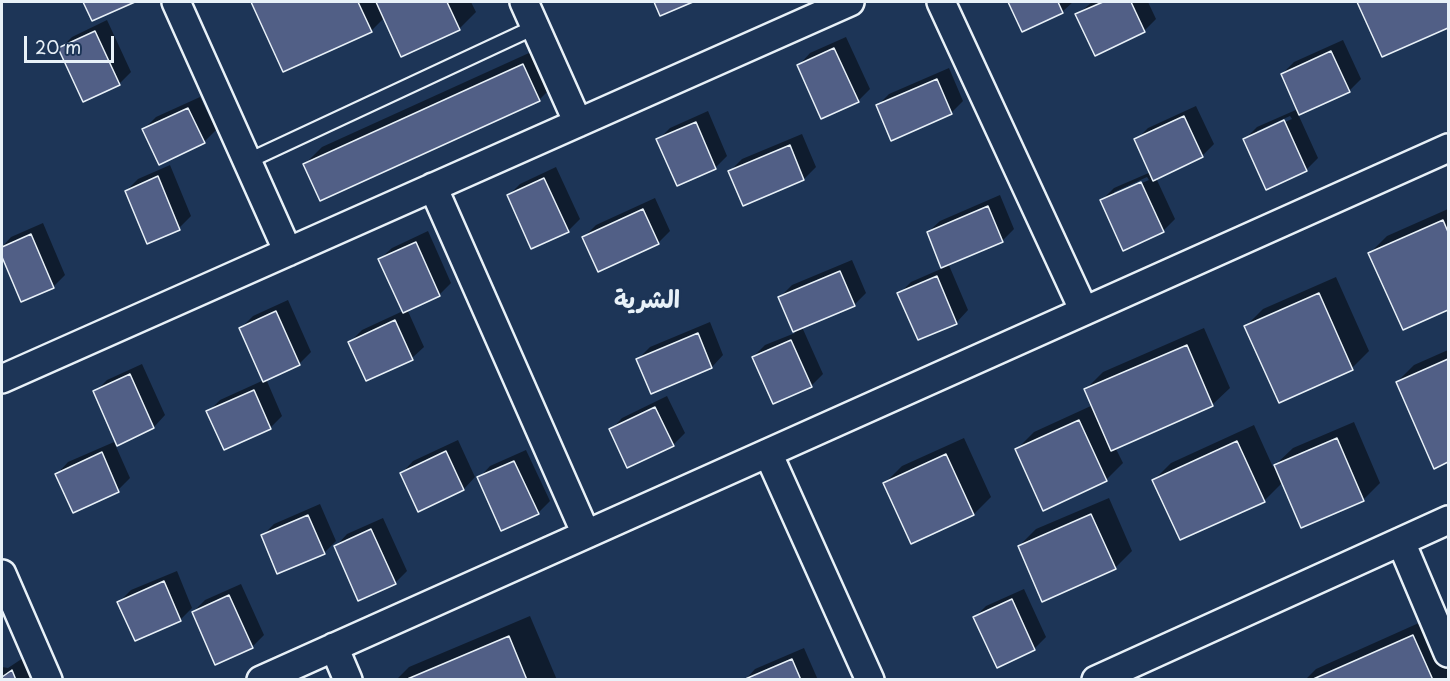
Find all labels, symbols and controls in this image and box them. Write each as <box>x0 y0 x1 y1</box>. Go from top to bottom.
scale bar <box>27 24 117 62</box>
text: 20 m <box>35 33 81 60</box>
district label: الشرية <box>614 287 680 315</box>

